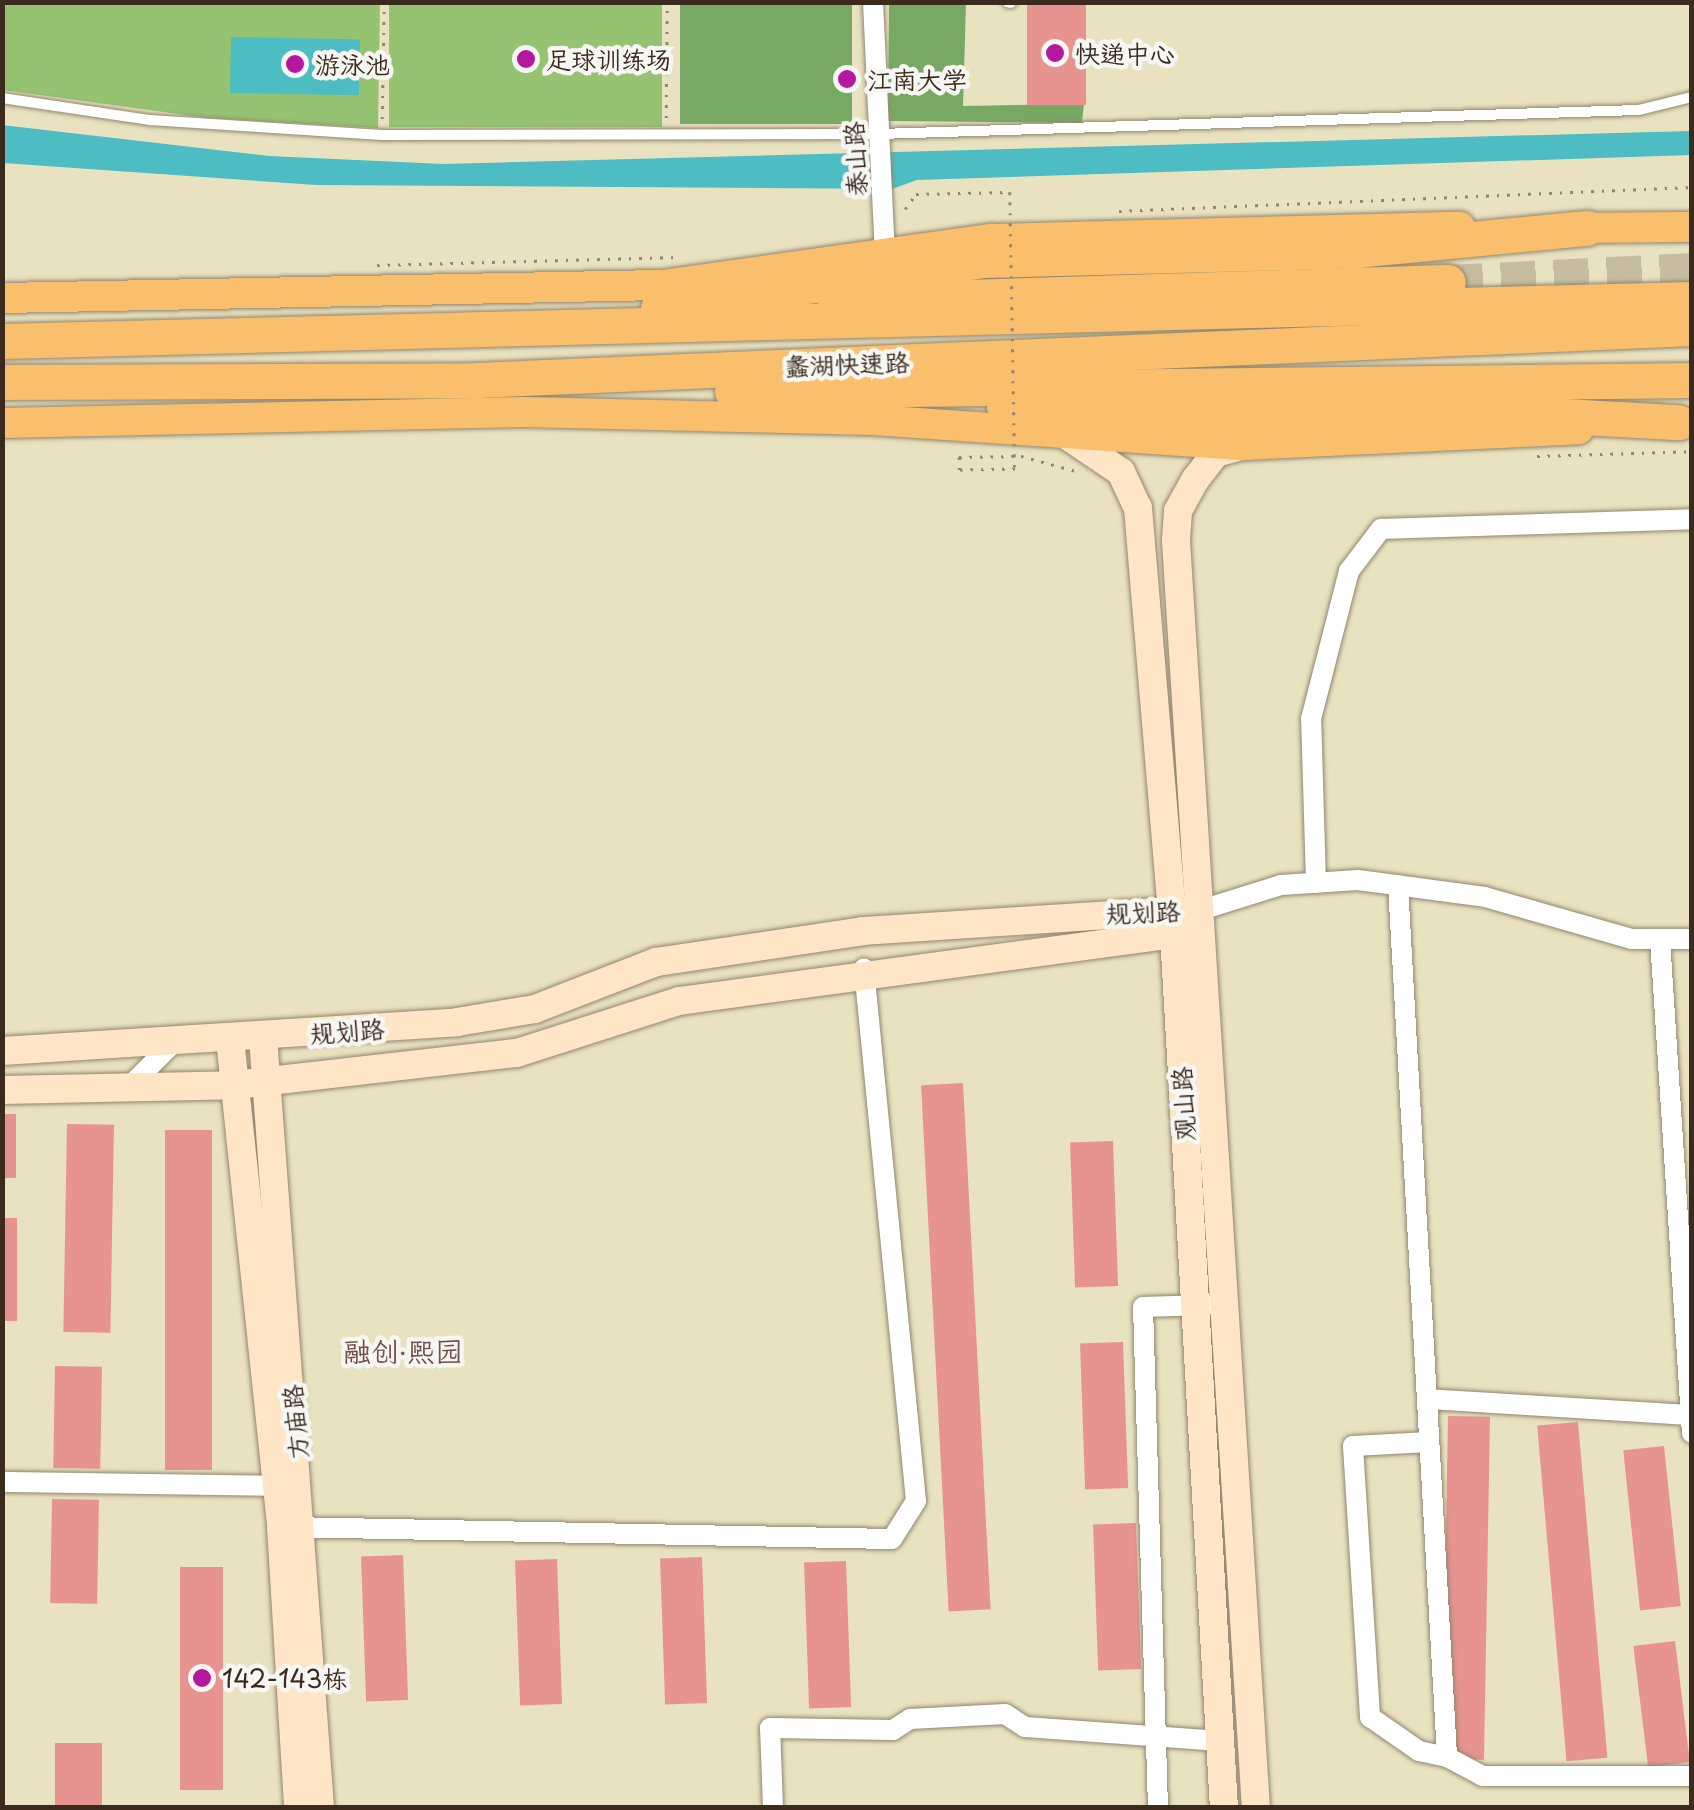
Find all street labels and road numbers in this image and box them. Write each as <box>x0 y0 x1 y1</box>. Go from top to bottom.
street label: 泰山路 <box>838 121 872 197</box>
street label: 蠡湖快速路 <box>784 347 910 381</box>
street label: 规划路 <box>1105 896 1181 928</box>
street label: 规划路 <box>309 1013 385 1049</box>
street label: 观山路 <box>1166 1066 1200 1142</box>
street label: 方庙路 <box>277 1383 313 1461</box>

